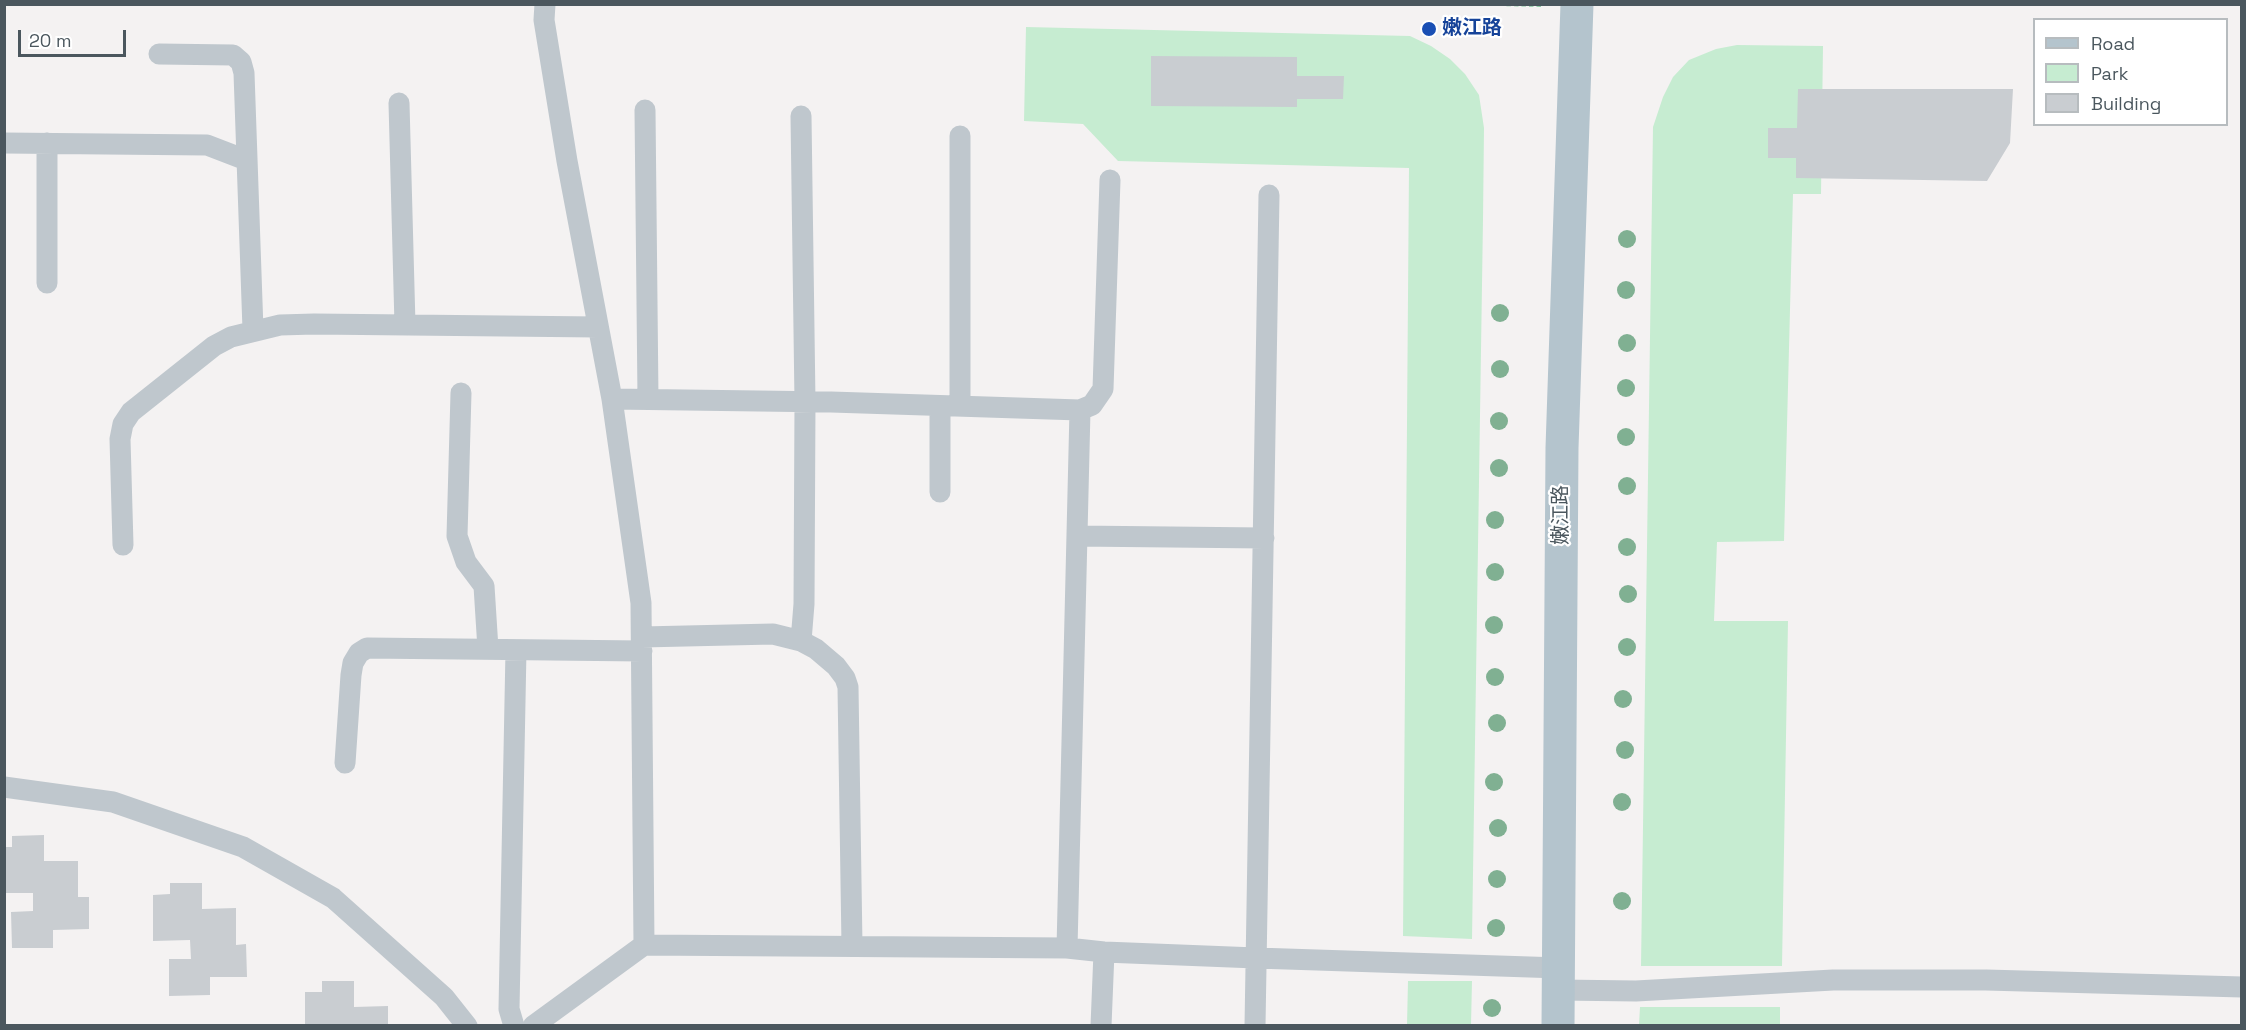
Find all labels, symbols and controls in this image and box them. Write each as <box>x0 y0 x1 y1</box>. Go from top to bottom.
place label: 嫩江路 <box>1442 17 1502 41</box>
scale bar <box>21 18 129 56</box>
legend <box>2033 18 2228 126</box>
marker: 嫩江路 <box>1420 20 1438 38</box>
text: 20 m <box>29 29 72 52</box>
text: Road <box>2091 32 2135 55</box>
text: Park <box>2091 62 2128 85</box>
text: Building <box>2091 92 2161 115</box>
street label: 嫩江路 <box>1550 485 1574 545</box>

